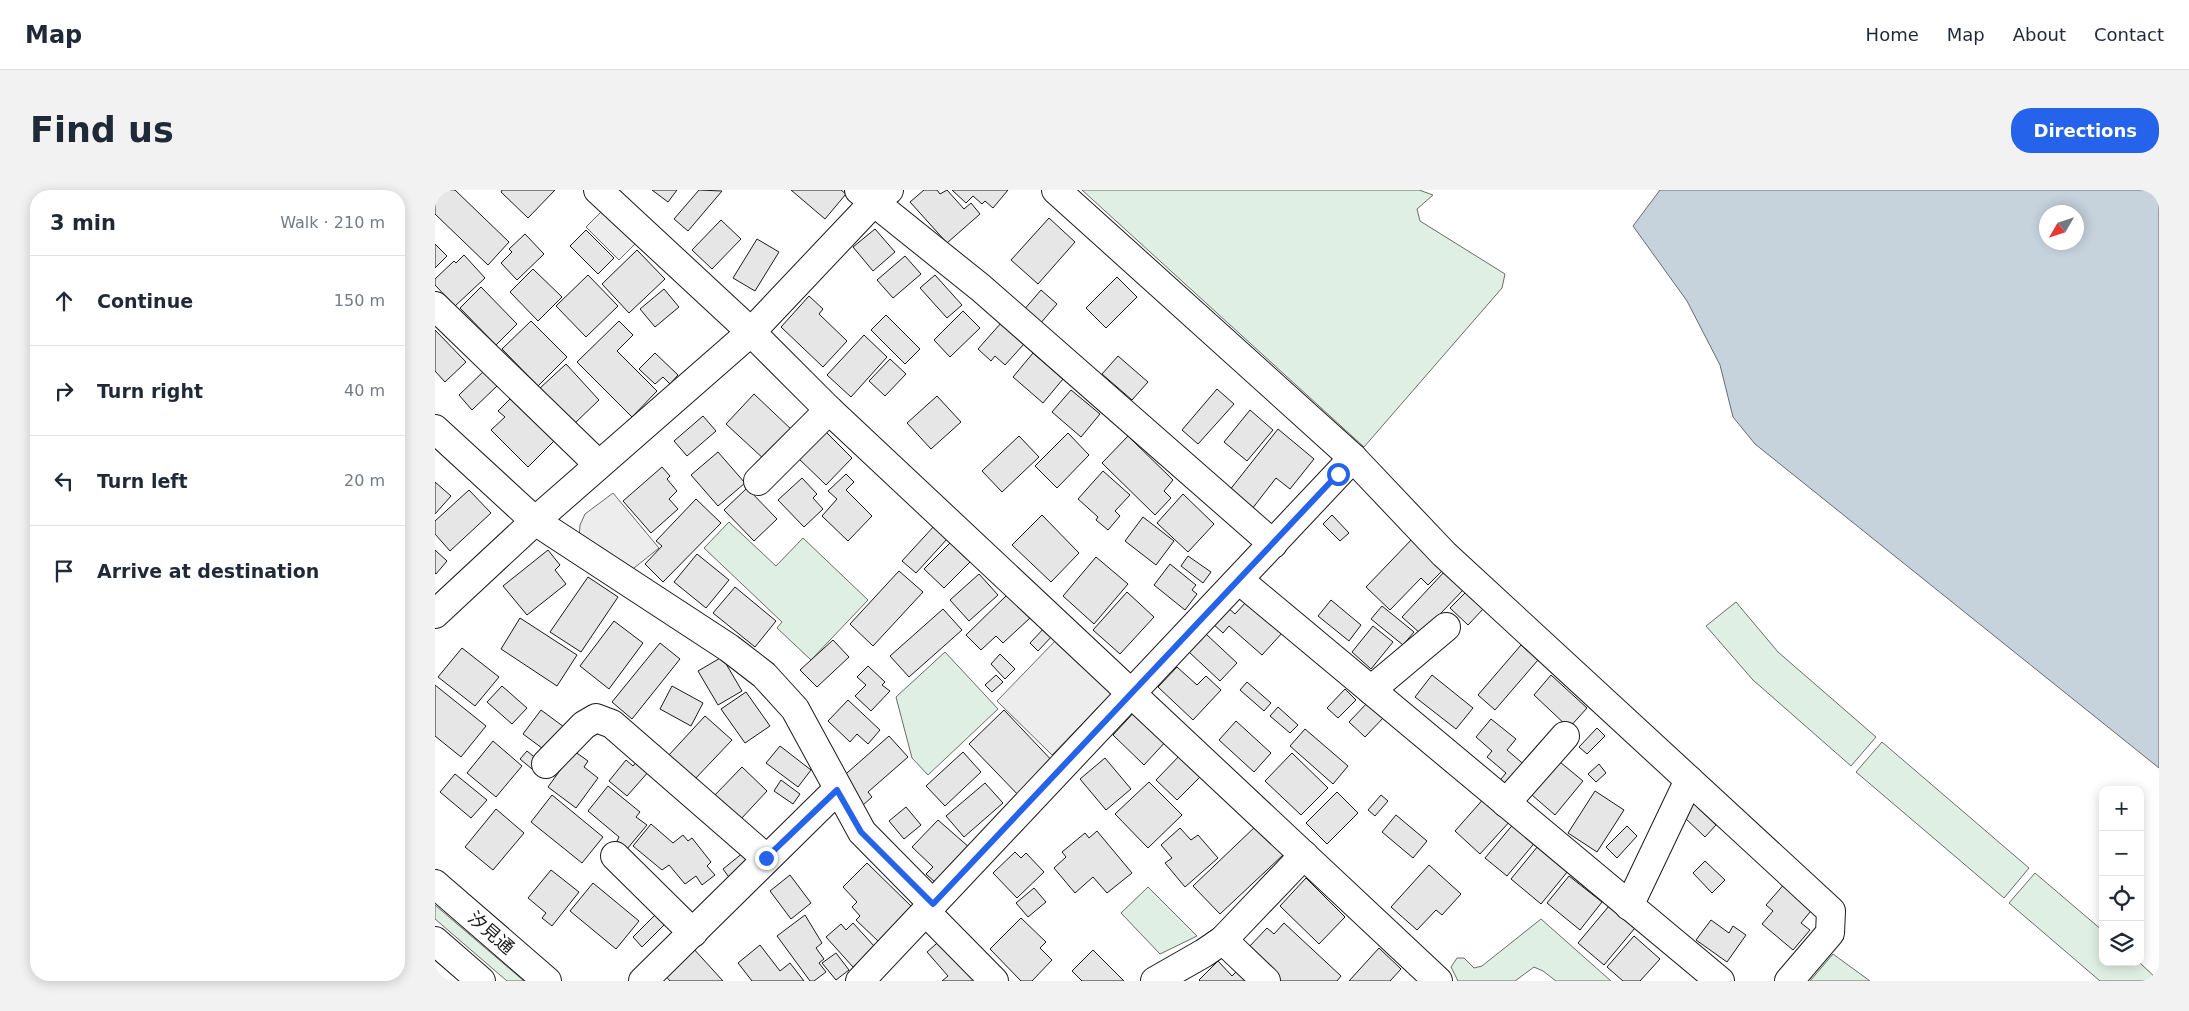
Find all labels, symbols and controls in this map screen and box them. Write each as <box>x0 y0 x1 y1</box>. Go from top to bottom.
text: Map <box>25 21 82 49</box>
text: Home <box>1866 24 1919 45</box>
text: Map <box>1947 24 1985 45</box>
text: About <box>2013 24 2066 45</box>
text: Contact <box>2094 24 2164 45</box>
button: Directions <box>2011 108 2159 153</box>
text: Find us <box>30 110 174 150</box>
north arrow <box>2039 205 2084 250</box>
text: 3 min <box>50 211 116 235</box>
text: Walk · 210 m <box>280 213 385 232</box>
icon: ahead <box>50 287 78 315</box>
text: Continue <box>97 290 193 312</box>
text: 150 m <box>334 291 385 310</box>
icon: right <box>50 377 78 405</box>
text: Turn right <box>97 380 203 402</box>
text: 40 m <box>344 381 385 400</box>
route start <box>1327 463 1350 486</box>
icon: left <box>50 467 78 495</box>
text: Turn left <box>97 470 188 492</box>
text: 20 m <box>344 471 385 490</box>
icon: arrive <box>50 557 78 585</box>
text: Arrive at destination <box>97 560 319 582</box>
map controls <box>2099 786 2144 966</box>
button: + <box>2099 786 2144 831</box>
button: − <box>2099 831 2144 876</box>
route end <box>755 847 778 870</box>
button: locate <box>2099 876 2144 921</box>
street label: 汐見通 <box>464 907 519 958</box>
button: layers <box>2099 921 2144 966</box>

